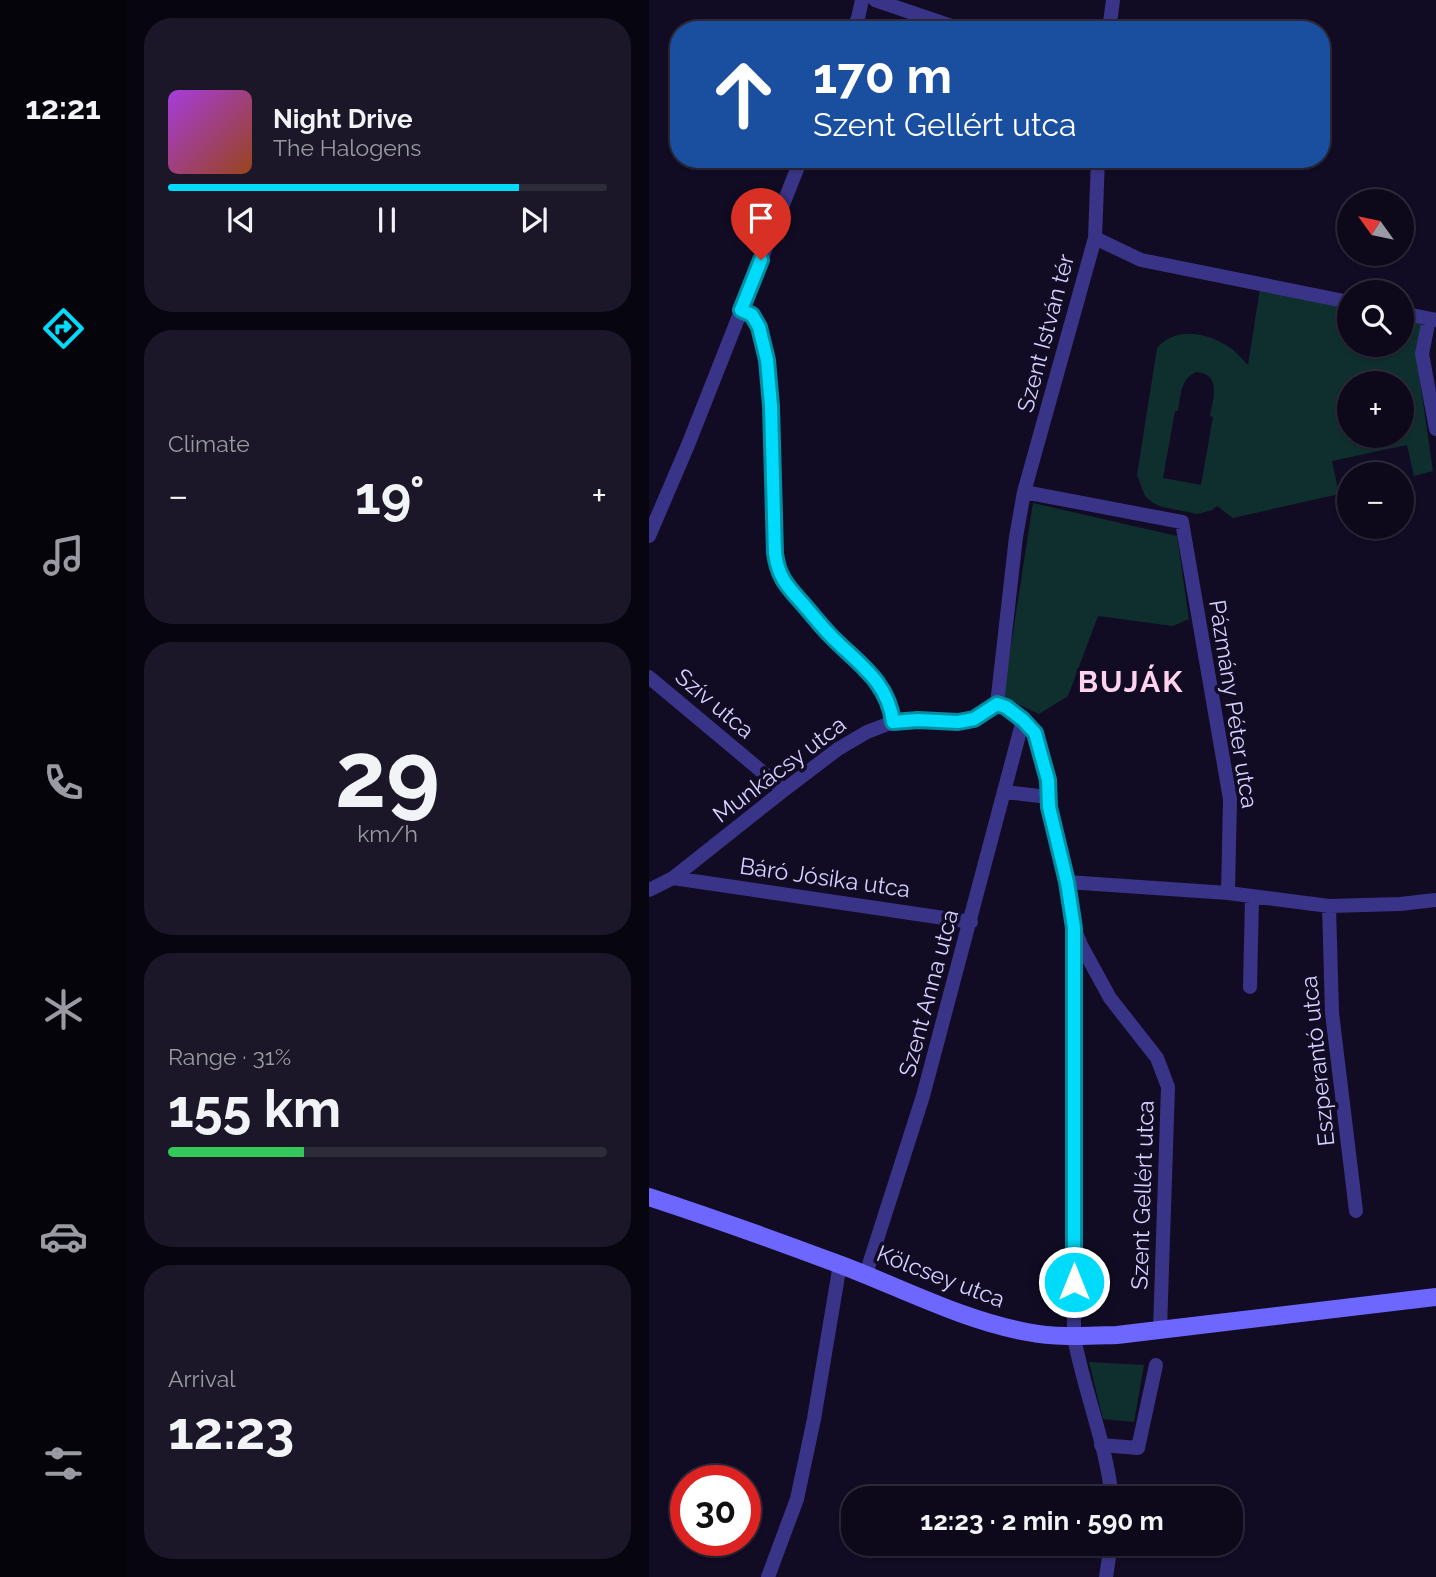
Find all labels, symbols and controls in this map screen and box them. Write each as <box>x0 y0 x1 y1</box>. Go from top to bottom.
text: 170 m <box>813 47 952 104</box>
icon: ahead <box>698 49 789 140</box>
text: 12:21 <box>25 89 101 126</box>
text: Night Drive <box>273 104 412 134</box>
text: Szent Gellért utca <box>813 106 1076 143</box>
text: The Halogens <box>273 134 421 161</box>
pin <box>731 188 791 260</box>
north arrow <box>1337 189 1414 266</box>
map controls <box>1337 189 1414 539</box>
icon: arrive <box>742 199 780 237</box>
icon: previous <box>222 201 260 239</box>
icon: pause <box>368 201 406 239</box>
icon: next <box>515 201 553 239</box>
street label: Szent István tér <box>1011 251 1079 415</box>
button: search <box>1337 280 1414 357</box>
icon: directions <box>39 304 88 353</box>
button: + <box>1337 371 1414 448</box>
text: Climate <box>168 430 250 457</box>
button: − <box>1337 462 1414 539</box>
text: 19° <box>355 465 425 526</box>
text: − <box>168 473 188 518</box>
text: + <box>591 473 607 518</box>
icon: music <box>39 531 88 580</box>
street label: Pázmány Péter utca <box>1204 598 1264 810</box>
street label: Szív utca <box>670 662 760 744</box>
district label: BUJÁK <box>1078 664 1184 699</box>
street label: Munkácsy utca <box>707 710 851 828</box>
text: 29 <box>335 721 440 828</box>
icon: phone <box>39 758 88 807</box>
text: km/h <box>357 820 418 847</box>
street label: Báró Jósika utca <box>738 852 912 902</box>
street label: Szent Anna utca <box>893 907 963 1079</box>
street label: Eszperantó utca <box>1295 974 1339 1148</box>
icon: climate <box>39 985 88 1034</box>
text: Range · 31% <box>168 1043 291 1070</box>
text: 155 km <box>168 1078 341 1139</box>
street label: Szent Gellért utca <box>1125 1100 1159 1290</box>
icon: car <box>39 1212 88 1261</box>
street label: Kölcsey utca <box>873 1239 1009 1313</box>
position arrow <box>1037 1245 1111 1319</box>
text: Arrival <box>168 1365 235 1392</box>
text: 12:23 <box>168 1400 294 1461</box>
icon: filters <box>39 1439 88 1488</box>
speed limit sign: 30 <box>670 1465 761 1556</box>
text: 12:23 · 2 min · 590 m <box>920 1506 1164 1536</box>

